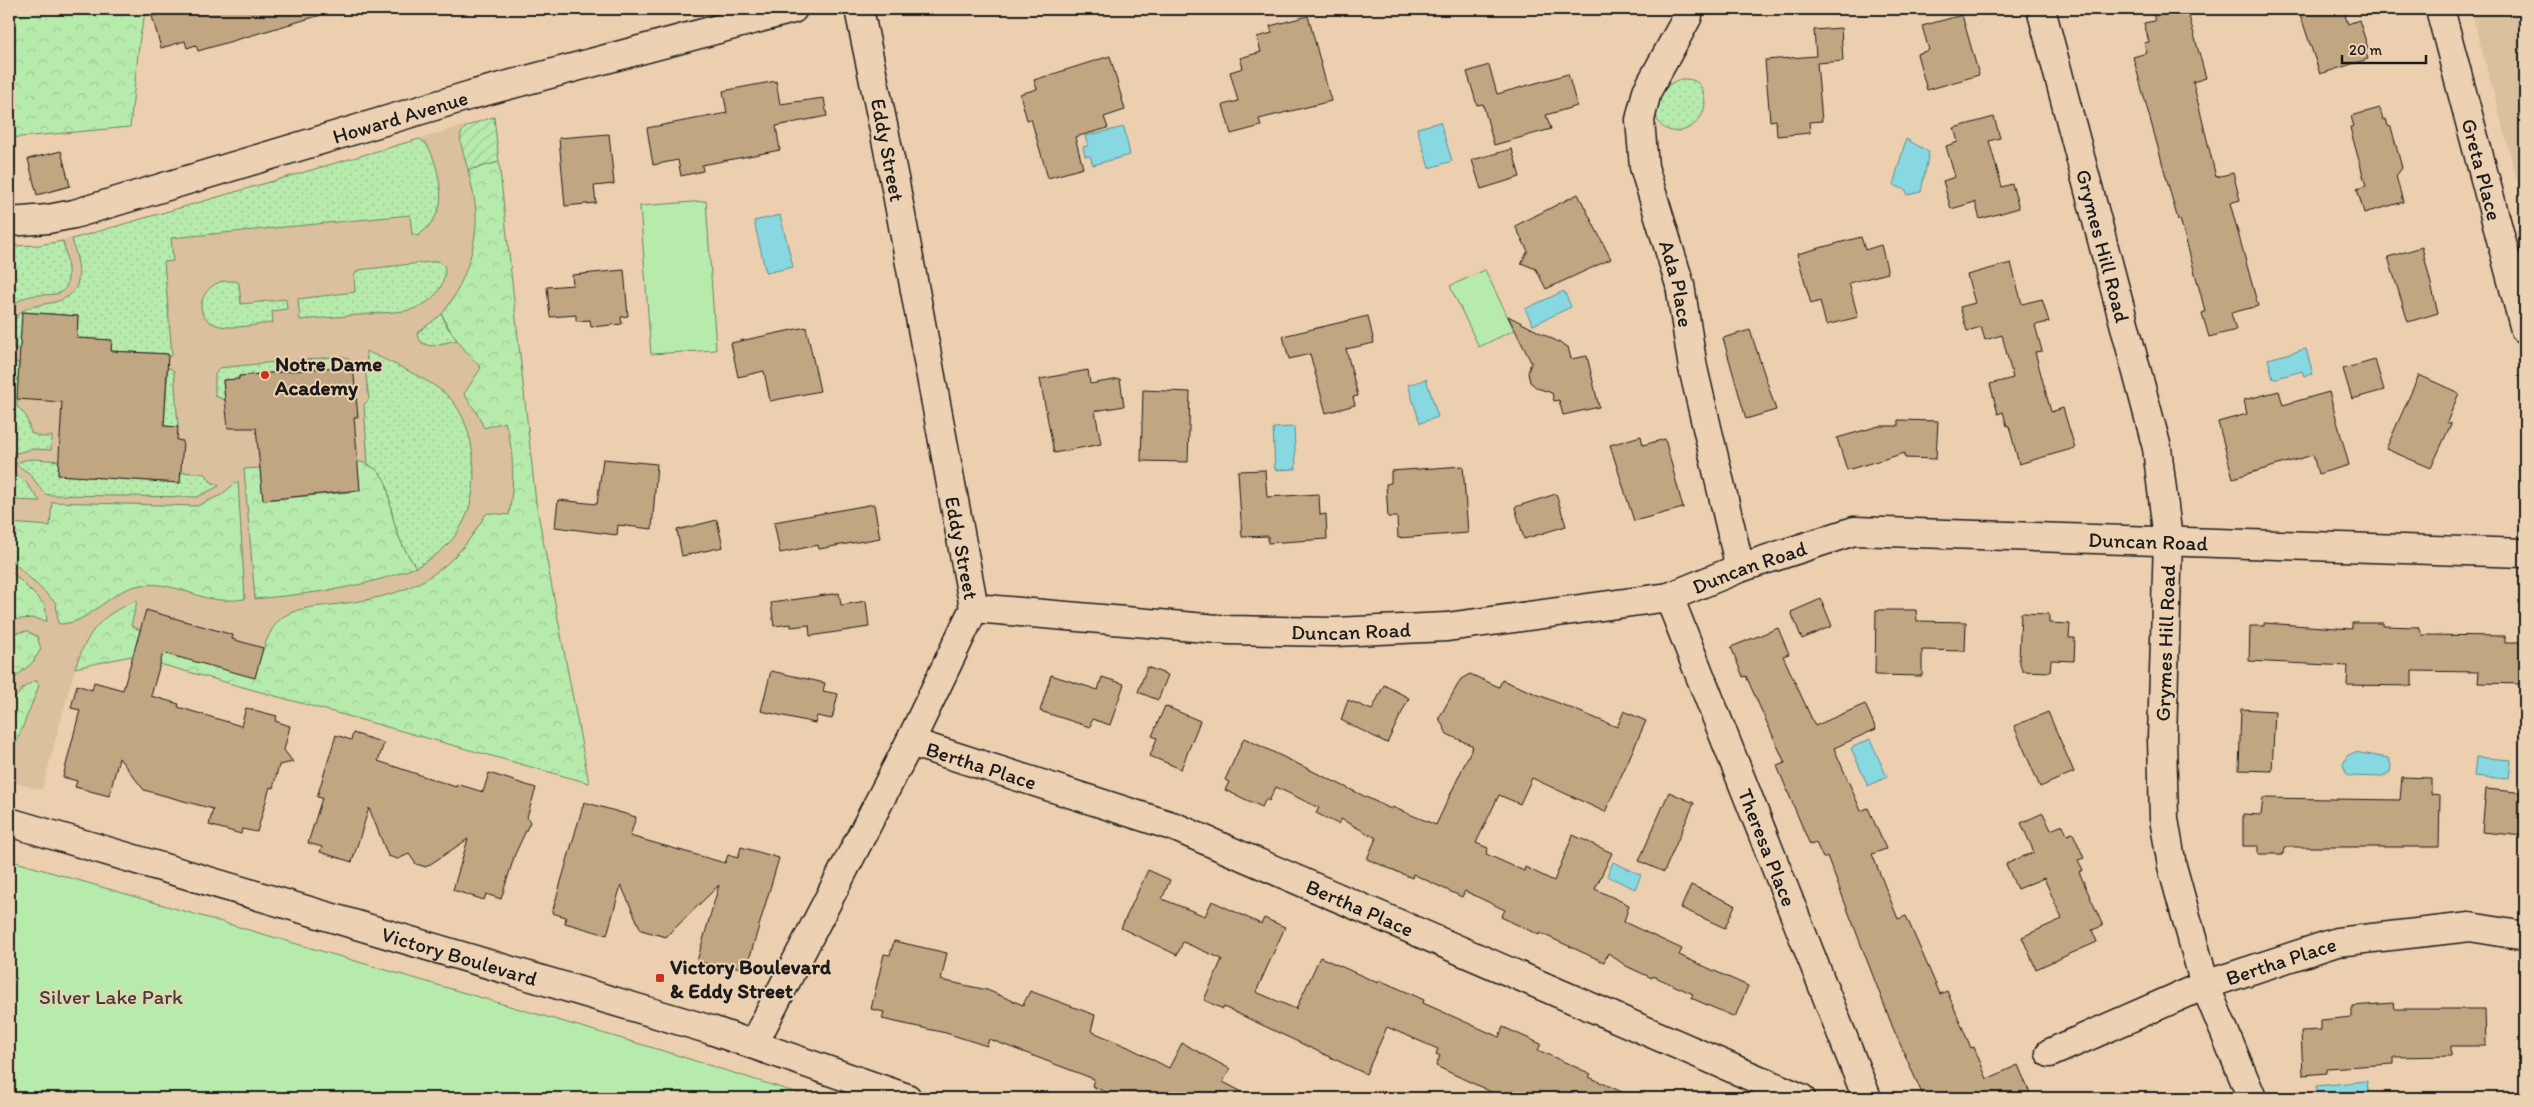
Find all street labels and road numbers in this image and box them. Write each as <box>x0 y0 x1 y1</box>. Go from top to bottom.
street label: Howard Avenue <box>329 84 471 148</box>
street label: Eddy Street <box>866 96 910 204</box>
street label: Greta Place <box>2457 116 2508 223</box>
street label: Grymes Hill Road <box>2071 167 2136 326</box>
street label: Ada Place <box>1654 237 1699 329</box>
street label: Eddy Street <box>940 494 984 602</box>
street label: Duncan Road <box>2088 526 2209 555</box>
street label: Duncan Road <box>1688 535 1810 599</box>
street label: Grymes Hill Road <box>2150 564 2180 722</box>
street label: Duncan Road <box>1291 616 1412 645</box>
street label: Bertha Place <box>923 736 1040 794</box>
street label: Theresa Place <box>1733 785 1802 910</box>
street label: Bertha Place <box>1303 873 1418 941</box>
street label: Victory Boulevard <box>379 921 540 990</box>
street label: Bertha Place <box>2222 931 2339 990</box>

